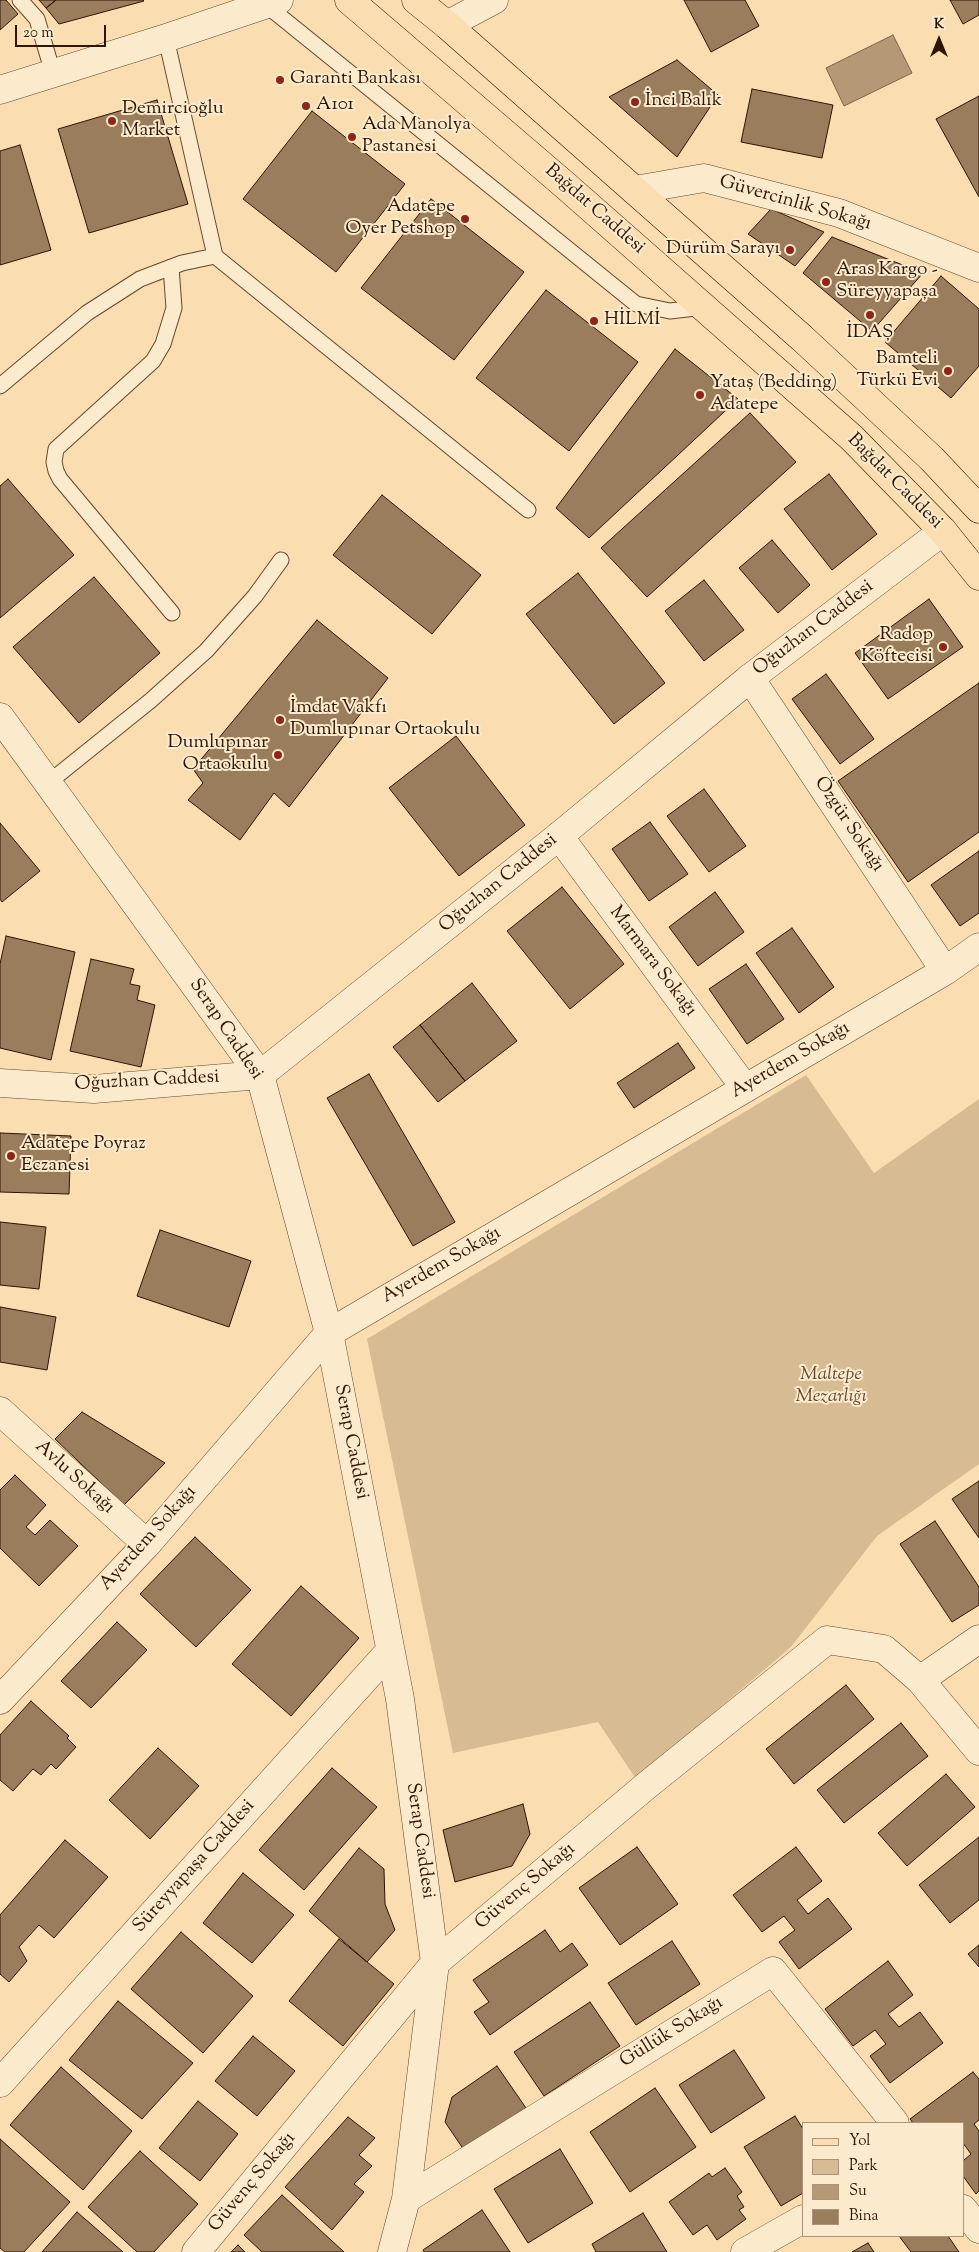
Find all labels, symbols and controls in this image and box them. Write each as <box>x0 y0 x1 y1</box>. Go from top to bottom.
scale bar <box>18 15 109 47</box>
north arrow <box>914 15 964 65</box>
text: K <box>934 15 944 35</box>
text: 20 m <box>23 23 54 44</box>
place label: Garanti Bankası <box>290 69 421 91</box>
marker: Garanti Bankası <box>274 74 286 86</box>
place label: İnci Balık <box>645 91 722 113</box>
place label: A101 <box>316 95 354 117</box>
marker: İnci Balık <box>629 96 641 108</box>
place label: Demircioğlu Market <box>122 99 224 143</box>
marker: A101 <box>300 100 312 112</box>
marker: Demircioğlu Market <box>106 115 118 127</box>
place label: Ada Manolya Pastanesi <box>362 115 471 159</box>
marker: Ada Manolya Pastanesi <box>346 131 358 143</box>
street label: Bağdat Caddesi <box>539 160 649 260</box>
street label: Güvercinlik Sokağı <box>716 171 874 237</box>
place label: Adatepe Oyer Petshop <box>345 197 455 241</box>
marker: Adatepe Oyer Petshop <box>459 213 471 225</box>
place label: Dürüm Sarayı <box>666 239 780 261</box>
marker: Dürüm Sarayı <box>784 244 796 256</box>
place label: Aras Kargo - Süreyyapaşa <box>836 260 938 304</box>
marker: Aras Kargo - Süreyyapaşa <box>820 276 832 288</box>
marker: İDAŞ <box>864 309 876 321</box>
place label: HİLMİ <box>604 310 660 332</box>
marker: HİLMİ <box>588 315 600 327</box>
place label: İDAŞ <box>847 323 893 345</box>
place label: Bamteli Türkü Evi <box>857 349 938 393</box>
marker: Bamteli Türkü Evi <box>942 365 954 377</box>
place label: Yataş (Bedding) Adatepe <box>710 373 837 417</box>
marker: Yataş (Bedding) Adatepe <box>694 389 706 401</box>
street label: Bağdat Caddesi <box>841 429 947 535</box>
street label: Oğuzhan Caddesi <box>749 576 879 682</box>
place label: Radop Köftecisi <box>861 625 933 669</box>
marker: Radop Köftecisi <box>937 641 949 653</box>
place label: İmdat Vakfı Dumlupınar Ortaokulu <box>290 698 480 742</box>
marker: İmdat Vakfı Dumlupınar Ortaokulu <box>274 714 286 726</box>
place label: Dumlupınar Ortaokulu <box>167 733 268 777</box>
marker: Dumlupınar Ortaokulu <box>272 749 284 761</box>
street label: Özgür Sokağı <box>808 773 888 877</box>
street label: Oğuzhan Caddesi <box>435 829 563 939</box>
street label: Marmara Sokağı <box>603 902 701 1022</box>
street label: Serap Caddesi <box>183 975 267 1085</box>
street label: Ayerdem Sokağı <box>727 1018 855 1104</box>
street label: Oğuzhan Caddesi <box>74 1067 220 1097</box>
place label: Adatepe Poyraz Eczanesi <box>21 1134 146 1178</box>
marker: Adatepe Poyraz Eczanesi <box>5 1150 17 1162</box>
street label: Ayerdem Sokağı <box>378 1223 506 1309</box>
park label: Maltepe Mezarlığı <box>795 1365 867 1409</box>
street label: Serap Caddesi <box>328 1382 372 1502</box>
street label: Avlu Sokağı <box>29 1436 119 1520</box>
street label: Ayerdem Sokağı <box>96 1482 202 1596</box>
street label: Serap Caddesi <box>400 1782 438 1900</box>
street label: Süreyyapaşa Caddesi <box>129 1796 261 1938</box>
street label: Güvenç Sokağı <box>471 1839 581 1935</box>
street label: Güllük Sokağı <box>616 1992 728 2074</box>
legend <box>802 2122 964 2237</box>
street label: Güvenç Sokağı <box>205 2128 301 2238</box>
text: Yol <box>849 2131 871 2152</box>
text: Park <box>849 2156 878 2177</box>
text: Su <box>849 2181 867 2202</box>
text: Bina <box>849 2206 879 2227</box>

